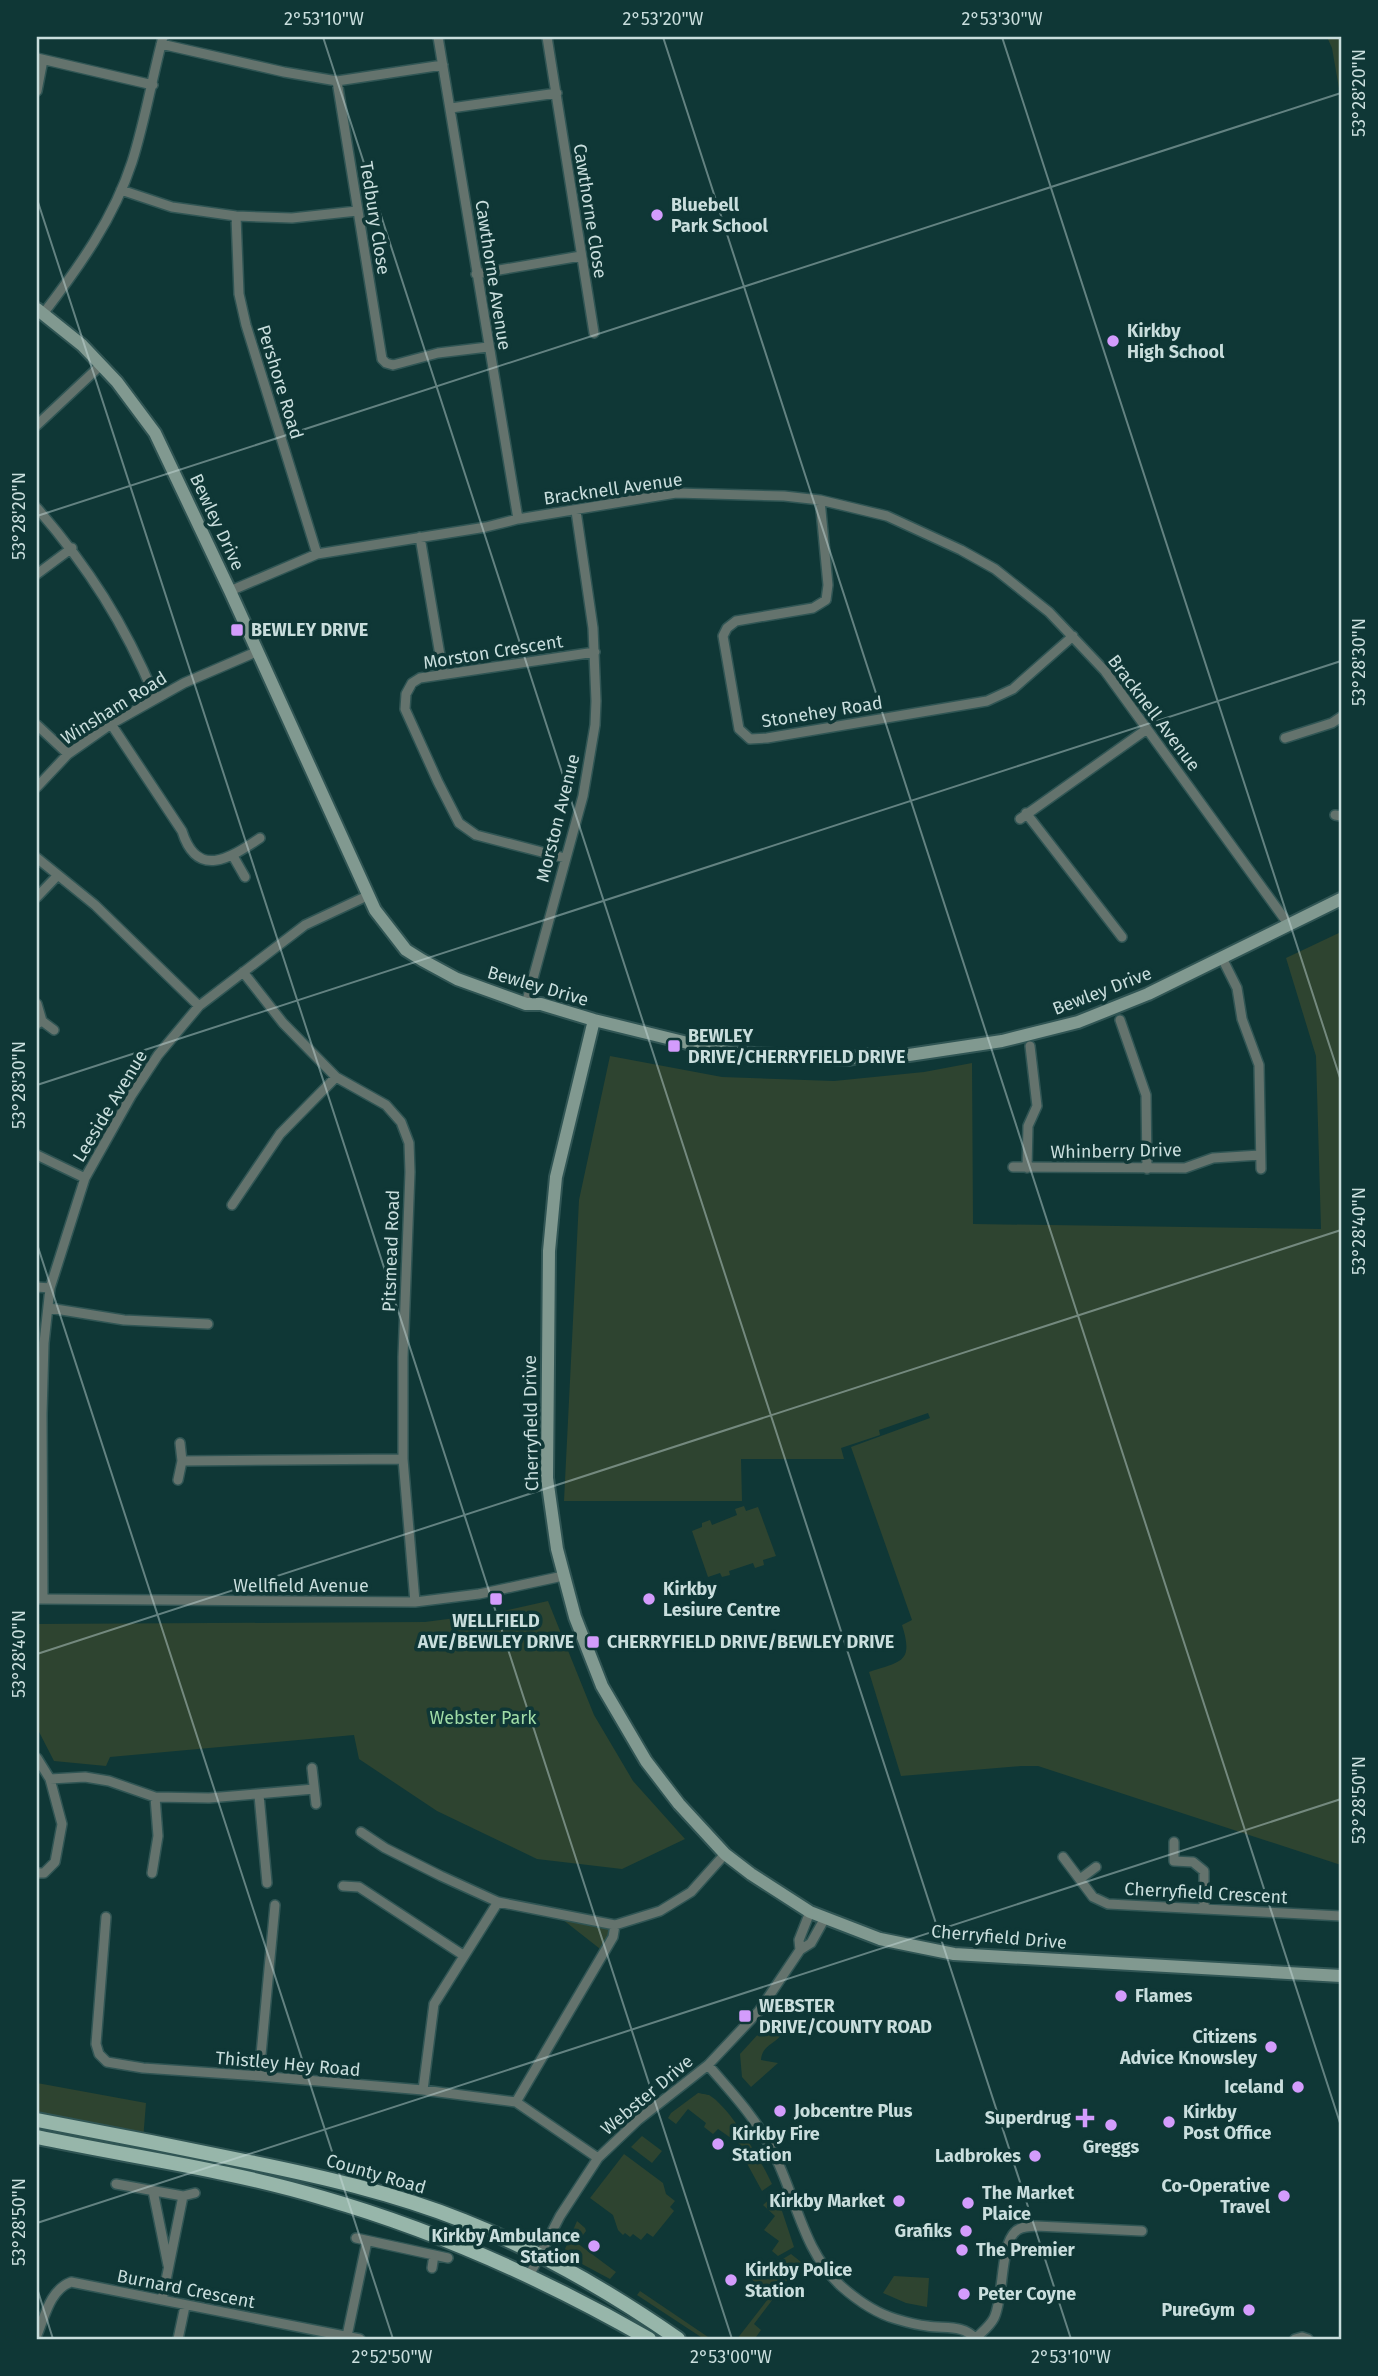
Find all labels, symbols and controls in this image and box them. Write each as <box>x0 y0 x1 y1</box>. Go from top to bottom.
text: 2°53'10"W <box>284 8 364 30</box>
text: 2°53'20"W <box>623 8 704 30</box>
text: 2°53'30"W <box>961 8 1043 30</box>
text: 53°28'20"N <box>1348 49 1370 137</box>
street label: Cawthorne Close <box>569 142 611 280</box>
street label: Tedbury Close <box>355 160 395 276</box>
place label: Bluebell Park School <box>671 194 768 237</box>
street label: Cawthorne Avenue <box>470 198 516 352</box>
marker: Bluebell Park School <box>649 207 665 223</box>
place label: Kirkby High School <box>1127 320 1225 363</box>
street label: Pershore Road <box>252 322 308 442</box>
marker: Kirkby High School <box>1105 333 1121 349</box>
street label: Bracknell Avenue <box>542 468 684 510</box>
street label: Bewley Drive <box>185 470 249 574</box>
text: 53°28'20"N <box>8 472 30 560</box>
text: 53°28'30"N <box>1348 618 1370 706</box>
place label: BEWLEY DRIVE <box>251 619 368 641</box>
marker: BEWLEY DRIVE <box>229 622 245 638</box>
street label: Morston Crescent <box>422 630 565 674</box>
street label: Bracknell Avenue <box>1103 650 1205 776</box>
street label: Winsham Road <box>57 667 171 749</box>
street label: Stonehey Road <box>760 692 884 732</box>
street label: Morston Avenue <box>531 752 585 884</box>
street label: Bewley Drive <box>485 961 591 1011</box>
street label: Bewley Drive <box>1049 962 1155 1020</box>
place label: BEWLEY DRIVE/CHERRYFIELD DRIVE <box>688 1025 906 1068</box>
marker: BEWLEY DRIVE/CHERRYFIELD DRIVE <box>666 1038 682 1054</box>
text: 53°28'30"N <box>8 1041 30 1129</box>
street label: Leeside Avenue <box>68 1046 152 1166</box>
street label: Whinberry Drive <box>1050 1139 1182 1163</box>
text: 53°28'40"N <box>1348 1187 1370 1275</box>
street label: Pitsmead Road <box>378 1189 404 1313</box>
street label: Cherryfield Drive <box>519 1355 543 1491</box>
street label: Wellfield Avenue <box>233 1575 369 1597</box>
place label: Kirkby Lesiure Centre <box>663 1578 781 1621</box>
marker: WELLFIELD AVE/BEWLEY DRIVE <box>488 1591 504 1607</box>
marker: Kirkby Lesiure Centre <box>641 1591 657 1607</box>
text: 53°28'40"N <box>8 1610 30 1698</box>
place label: WELLFIELD AVE/BEWLEY DRIVE <box>417 1610 574 1653</box>
place label: CHERRYFIELD DRIVE/BEWLEY DRIVE <box>607 1631 894 1653</box>
marker: CHERRYFIELD DRIVE/BEWLEY DRIVE <box>585 1634 601 1650</box>
park label: Webster Park <box>430 1707 537 1729</box>
text: 53°28'50"N <box>1348 1756 1370 1844</box>
street label: Cherryfield Crescent <box>1124 1878 1289 1908</box>
street label: Cherryfield Drive <box>930 1920 1068 1954</box>
place label: Flames <box>1135 1985 1193 2007</box>
marker: Flames <box>1113 1988 1129 2004</box>
place label: WEBSTER DRIVE/COUNTY ROAD <box>759 1995 932 2038</box>
marker: WEBSTER DRIVE/COUNTY ROAD <box>737 2008 753 2024</box>
place label: Citizens Advice Knowsley <box>1119 2026 1258 2069</box>
marker: Citizens Advice Knowsley <box>1263 2039 1279 2055</box>
street label: Thistley Hey Road <box>215 2047 361 2081</box>
street label: Webster Drive <box>596 2050 698 2140</box>
place label: Iceland <box>1224 2076 1284 2098</box>
marker: Iceland <box>1290 2079 1306 2095</box>
place label: Jobcentre Plus <box>793 2100 913 2122</box>
place label: Kirkby Post Office <box>1183 2101 1272 2144</box>
marker: Jobcentre Plus <box>772 2103 788 2119</box>
place label: Superdrug <box>985 2107 1071 2129</box>
marker: Superdrug <box>1077 2110 1093 2126</box>
marker: Kirkby Post Office <box>1161 2114 1177 2130</box>
marker: Greggs <box>1103 2117 1119 2133</box>
place label: Kirkby Fire Station <box>732 2123 820 2166</box>
marker: Kirkby Fire Station <box>710 2136 726 2152</box>
place label: Greggs <box>1083 2136 1140 2158</box>
place label: Ladbrokes <box>935 2145 1021 2167</box>
marker: Ladbrokes <box>1027 2148 1043 2164</box>
street label: County Road <box>324 2149 428 2199</box>
place label: Co-Operative Travel <box>1162 2175 1271 2218</box>
text: 53°28'50"N <box>8 2178 30 2266</box>
place label: The Market Plaice <box>982 2182 1075 2225</box>
marker: Co-Operative Travel <box>1276 2188 1292 2204</box>
place label: Kirkby Market <box>769 2190 886 2212</box>
marker: Kirkby Market <box>891 2193 907 2209</box>
marker: The Market Plaice <box>960 2195 976 2211</box>
place label: Grafiks <box>895 2220 952 2242</box>
marker: Grafiks <box>958 2223 974 2239</box>
place label: Kirkby Ambulance Station <box>432 2225 580 2268</box>
marker: Kirkby Ambulance Station <box>586 2238 602 2254</box>
place label: The Premier <box>976 2239 1076 2261</box>
marker: The Premier <box>954 2242 970 2258</box>
place label: Kirkby Police Station <box>745 2259 852 2302</box>
street label: Burnard Crescent <box>115 2265 257 2313</box>
marker: Kirkby Police Station <box>723 2272 739 2288</box>
place label: Peter Coyne <box>978 2283 1076 2305</box>
marker: Peter Coyne <box>956 2286 972 2302</box>
place label: PureGym <box>1162 2299 1235 2321</box>
marker: PureGym <box>1241 2302 1257 2318</box>
text: 2°52'50"W <box>352 2346 433 2368</box>
text: 2°53'00"W <box>690 2346 772 2368</box>
text: 2°53'10"W <box>1031 2346 1111 2368</box>

